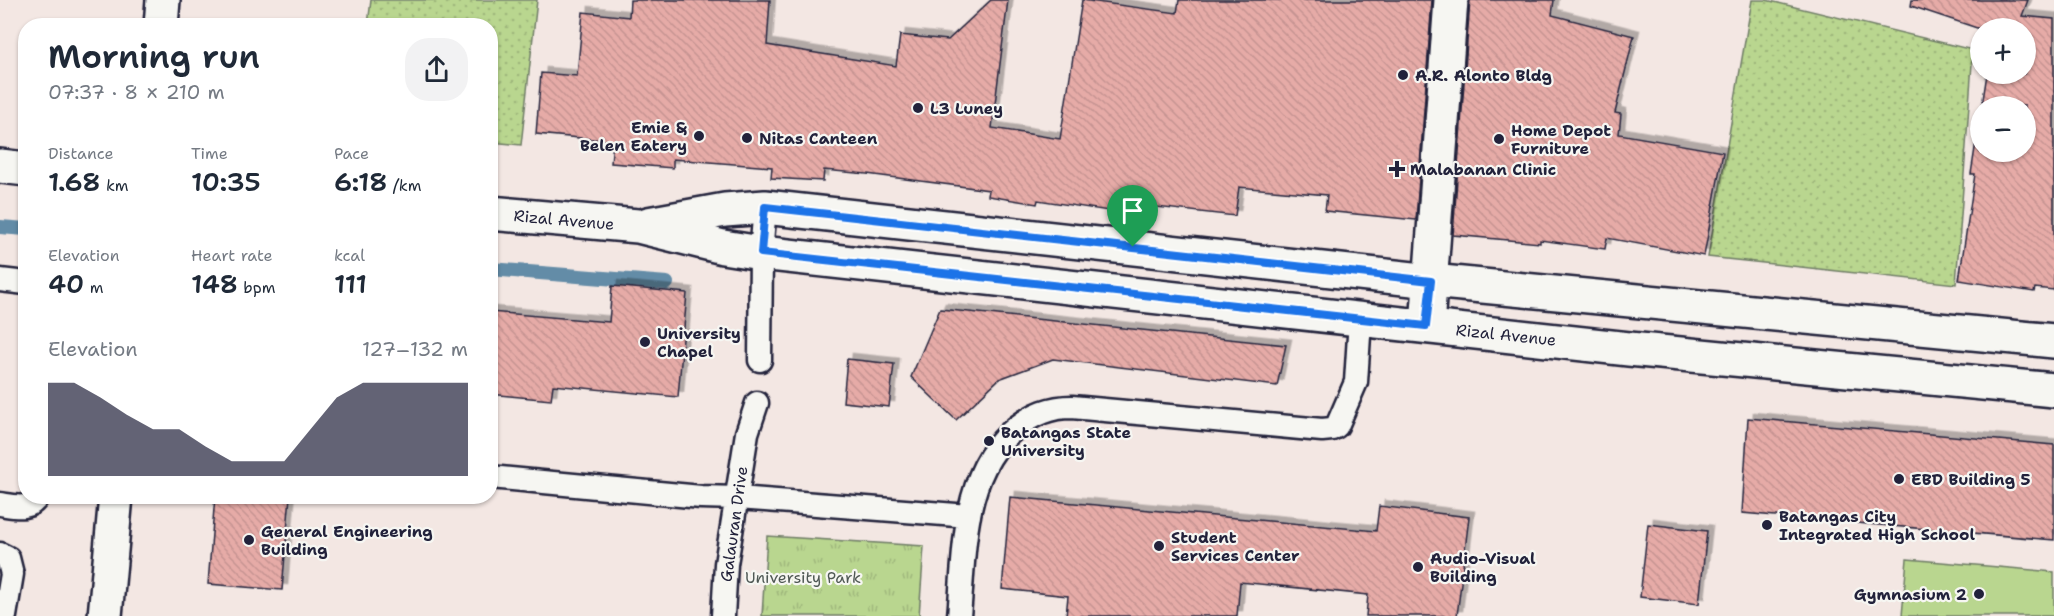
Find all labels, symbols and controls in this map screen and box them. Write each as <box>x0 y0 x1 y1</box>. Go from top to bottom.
map controls <box>1970 18 2036 162</box>
button: + <box>1970 18 2036 84</box>
text: Morning run <box>48 34 260 79</box>
button: share <box>405 38 468 101</box>
place label: A.R. Alonto Bldg <box>1415 65 1552 86</box>
marker: A.R. Alonto Bldg <box>1396 68 1410 82</box>
text: 07:37 · 8 × 210 m <box>48 79 225 105</box>
button: − <box>1970 96 2036 162</box>
place label: L3 Luney <box>930 98 1003 119</box>
marker: L3 Luney <box>911 101 925 115</box>
place label: Emie & Belen Eatery <box>580 117 687 156</box>
place label: Home Depot Furniture <box>1511 120 1611 159</box>
place label: Nitas Canteen <box>759 128 878 149</box>
marker: Emie & Belen Eatery <box>692 129 706 143</box>
marker: Nitas Canteen <box>740 131 754 145</box>
marker: Home Depot Furniture <box>1492 132 1506 146</box>
text: Distance <box>48 143 114 164</box>
text: Time <box>191 143 228 164</box>
text: Pace <box>334 143 369 164</box>
place label: Malabanan Clinic <box>1410 159 1556 180</box>
marker: Malabanan Clinic <box>1388 160 1406 178</box>
text: 1.68 <box>48 164 100 199</box>
text: 10:35 <box>191 164 261 199</box>
text: 6:18 <box>334 164 387 199</box>
text: km <box>100 175 129 196</box>
text: /km <box>387 175 421 196</box>
pin <box>1107 185 1158 247</box>
icon: arrive <box>1116 194 1149 227</box>
street label: Rizal Avenue <box>513 205 615 235</box>
text: Elevation <box>48 245 120 266</box>
text: Heart rate <box>191 245 273 266</box>
text: kcal <box>334 245 365 266</box>
text: 40 <box>48 266 84 301</box>
text: 148 <box>191 266 238 301</box>
text: 111 <box>334 266 367 301</box>
text: m <box>84 277 104 298</box>
text: bpm <box>238 277 275 298</box>
street label: Rizal Avenue <box>1455 319 1557 351</box>
place label: University Chapel <box>657 323 741 362</box>
marker: University Chapel <box>638 335 652 349</box>
text: Elevation <box>48 336 138 362</box>
text: 127–132 m <box>362 336 468 362</box>
place label: Batangas State University <box>1001 422 1131 461</box>
marker: Batangas State University <box>982 434 996 448</box>
street label: Galauran Drive <box>715 465 753 583</box>
place label: EBD Building 5 <box>1911 469 2031 490</box>
marker: EBD Building 5 <box>1892 472 1906 486</box>
place label: Batangas City Integrated High School <box>1779 506 1975 545</box>
marker: Batangas City Integrated High School <box>1760 518 1774 532</box>
place label: General Engineering Building <box>261 521 433 560</box>
place label: Student Services Center <box>1171 527 1300 566</box>
marker: General Engineering Building <box>242 533 256 547</box>
marker: Student Services Center <box>1152 539 1166 553</box>
place label: Audio-Visual Building <box>1430 548 1536 587</box>
marker: Audio-Visual Building <box>1411 560 1425 574</box>
park label: University Park <box>745 567 861 588</box>
place label: Gymnasium 2 <box>1854 584 1967 605</box>
marker: Gymnasium 2 <box>1972 587 1986 601</box>

